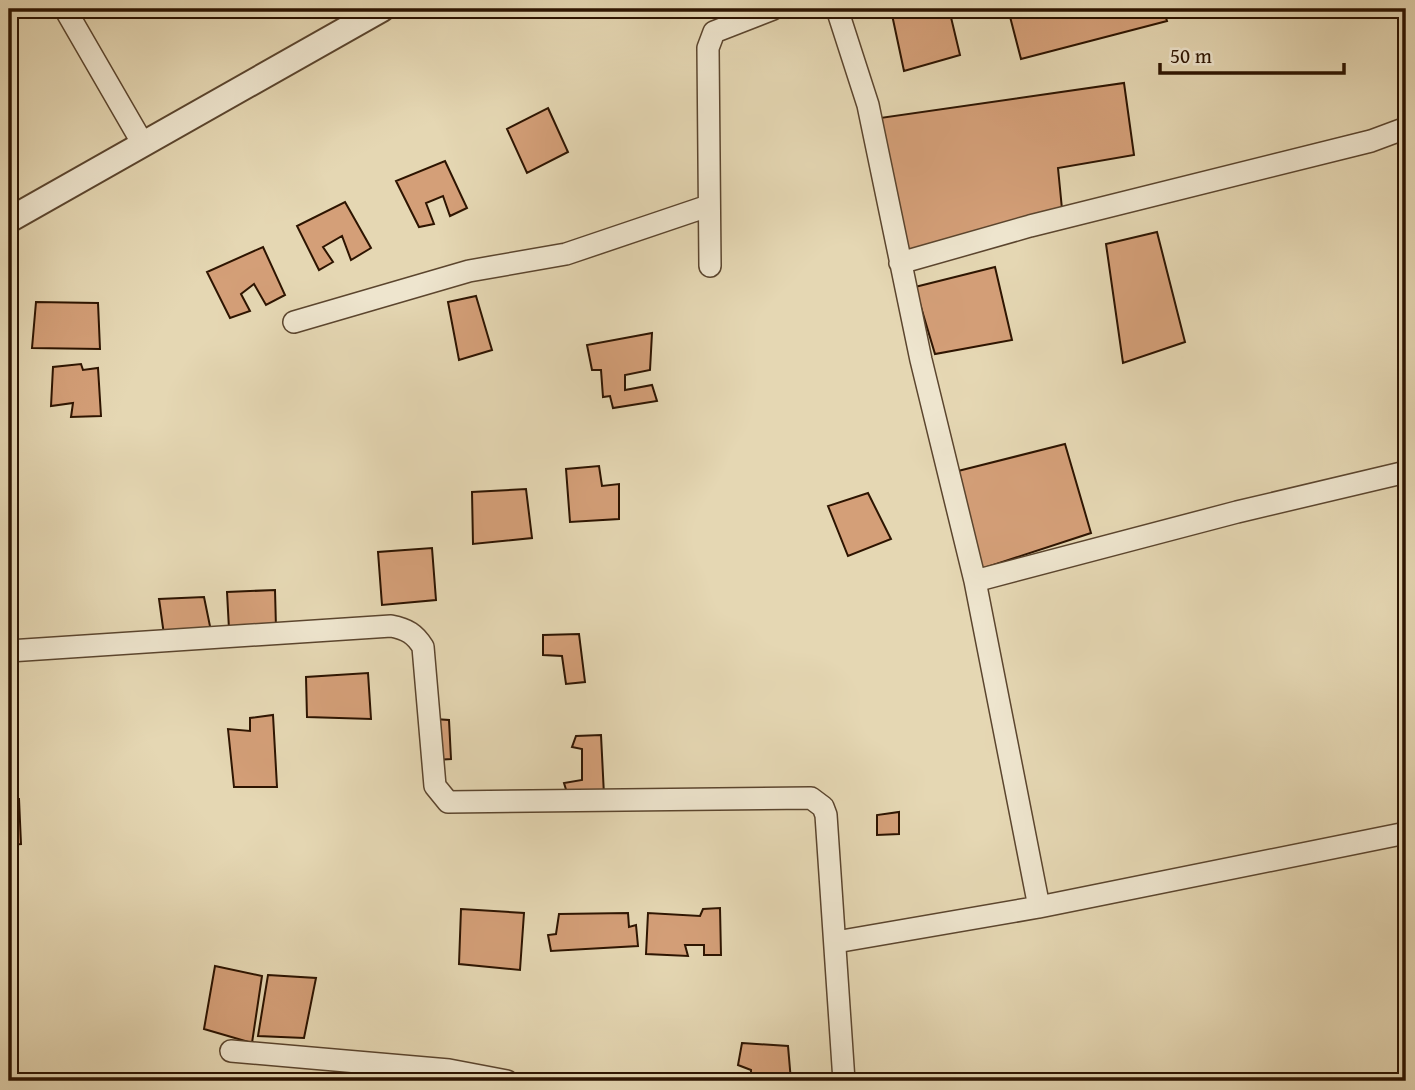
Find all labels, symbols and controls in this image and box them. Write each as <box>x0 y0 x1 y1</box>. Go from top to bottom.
scale bar <box>1160 32 1343 76</box>
text: 50 m <box>1170 40 1212 71</box>

